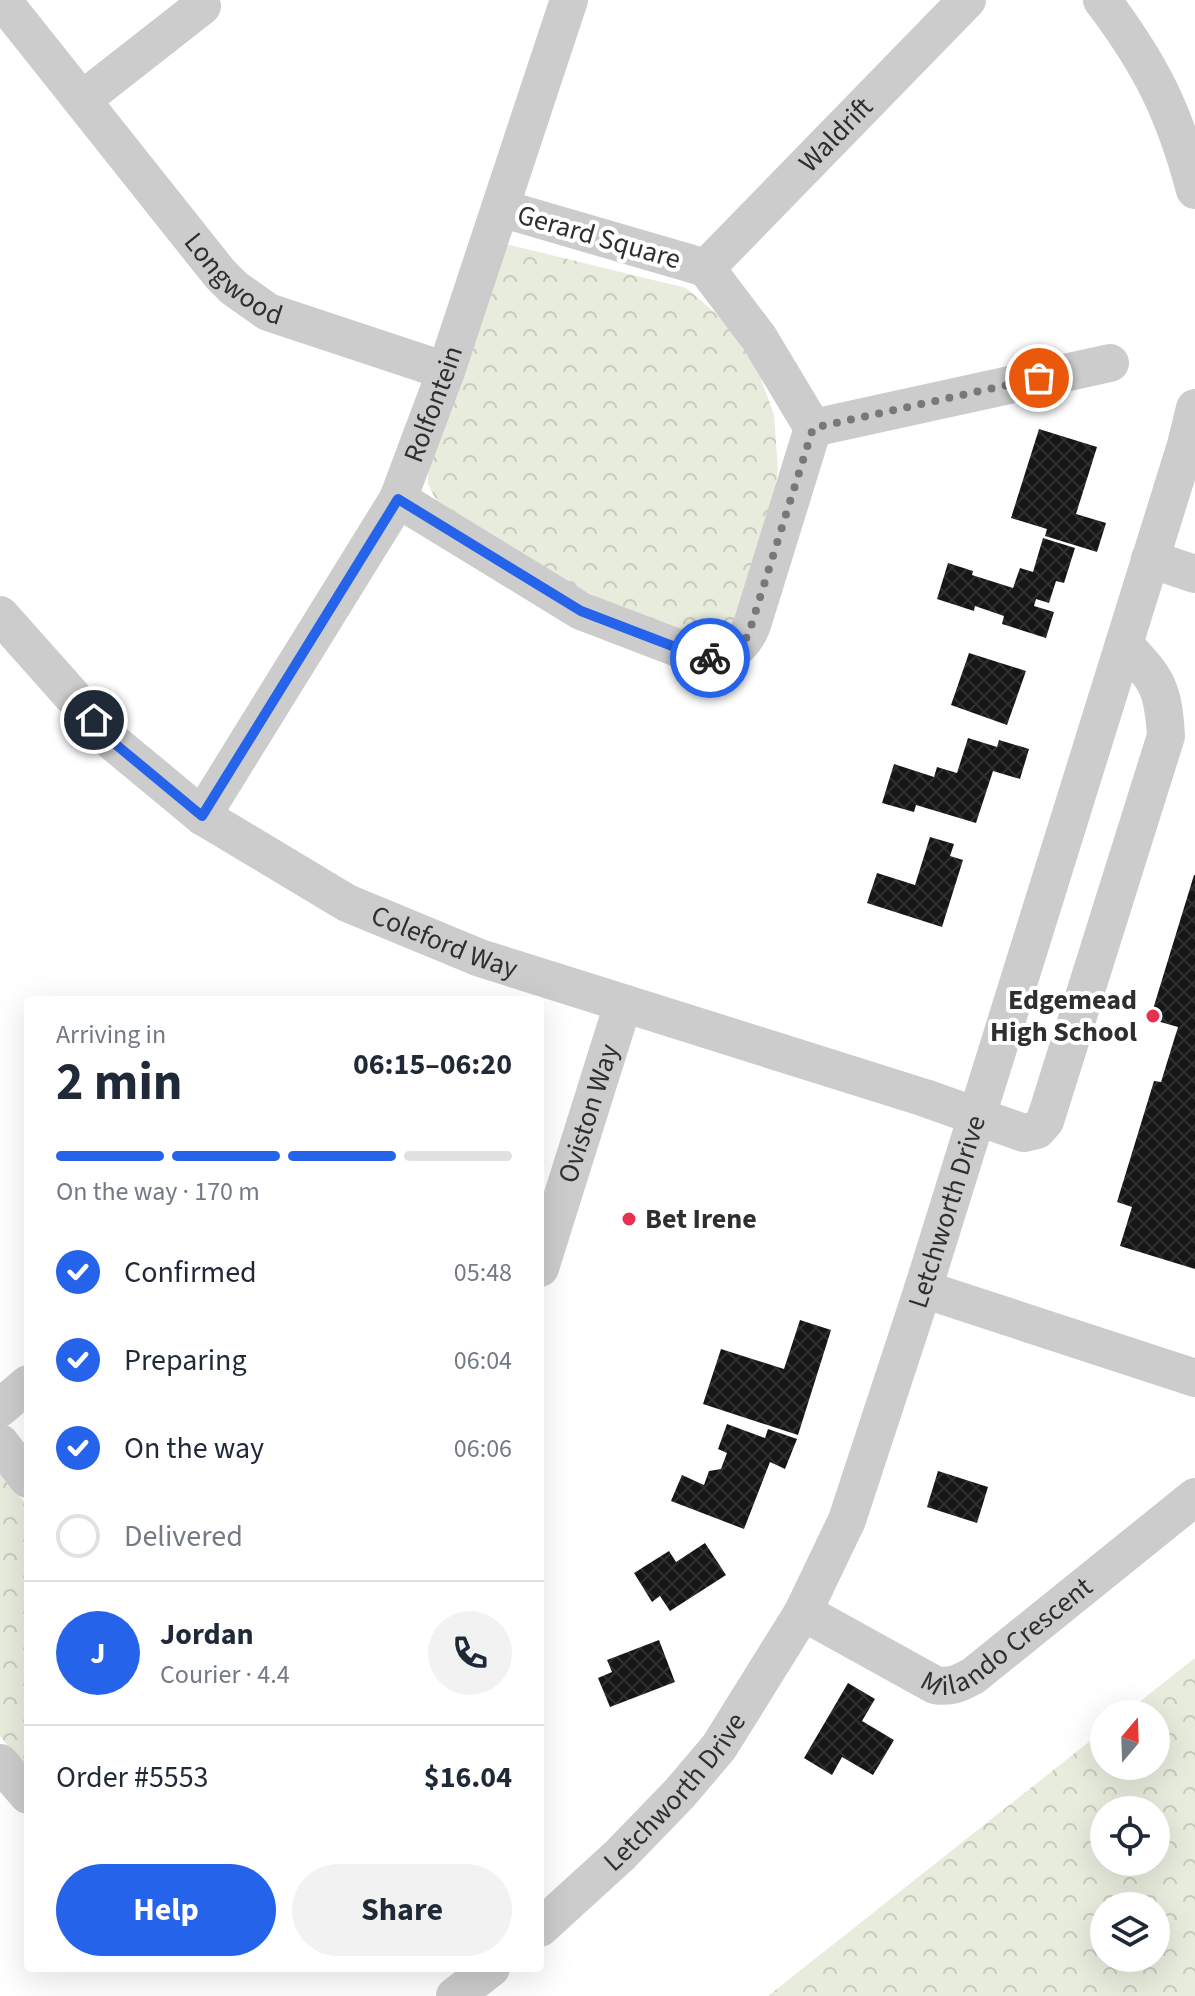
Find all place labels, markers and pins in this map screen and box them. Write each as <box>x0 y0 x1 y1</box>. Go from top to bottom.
pin <box>1005 344 1073 412</box>
pin <box>60 686 128 754</box>
place label: Edgemead High School <box>990 980 1137 1052</box>
marker: Edgemead High School <box>1144 1007 1162 1025</box>
place label: Bet Irene <box>645 1199 757 1239</box>
marker: Bet Irene <box>620 1210 638 1228</box>

